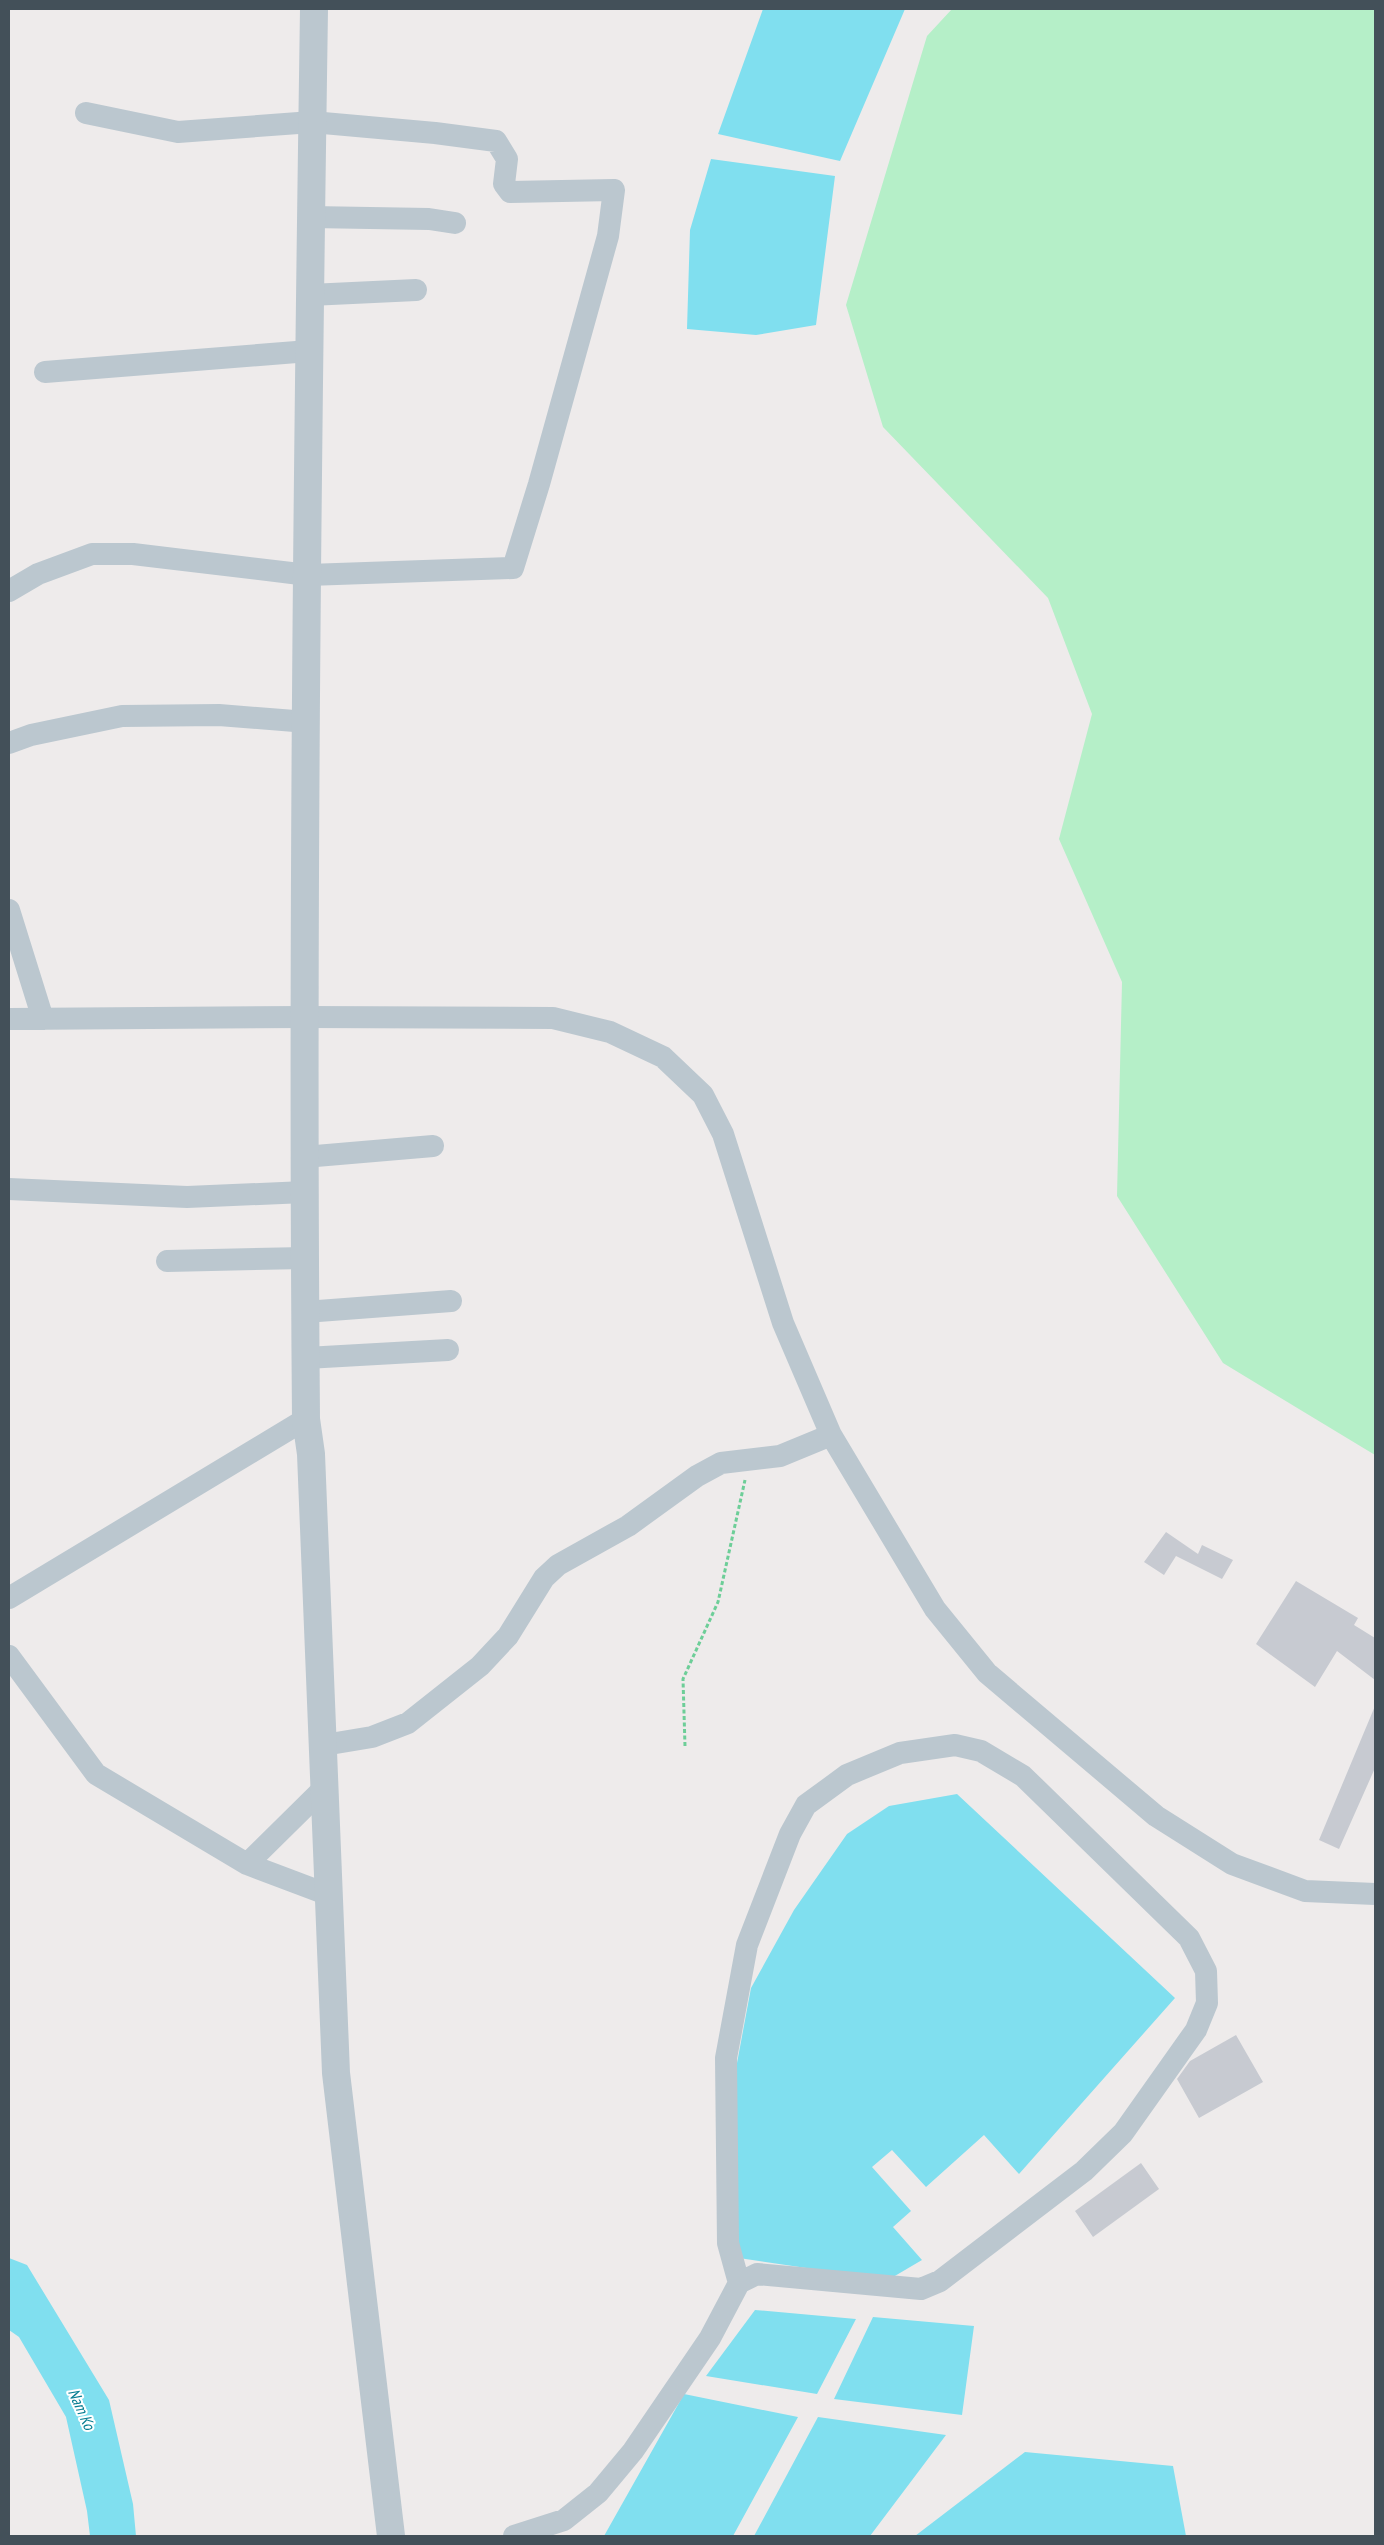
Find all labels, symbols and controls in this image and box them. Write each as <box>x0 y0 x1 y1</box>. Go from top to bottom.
water label: Nam Ko <box>64 2385 100 2434</box>

